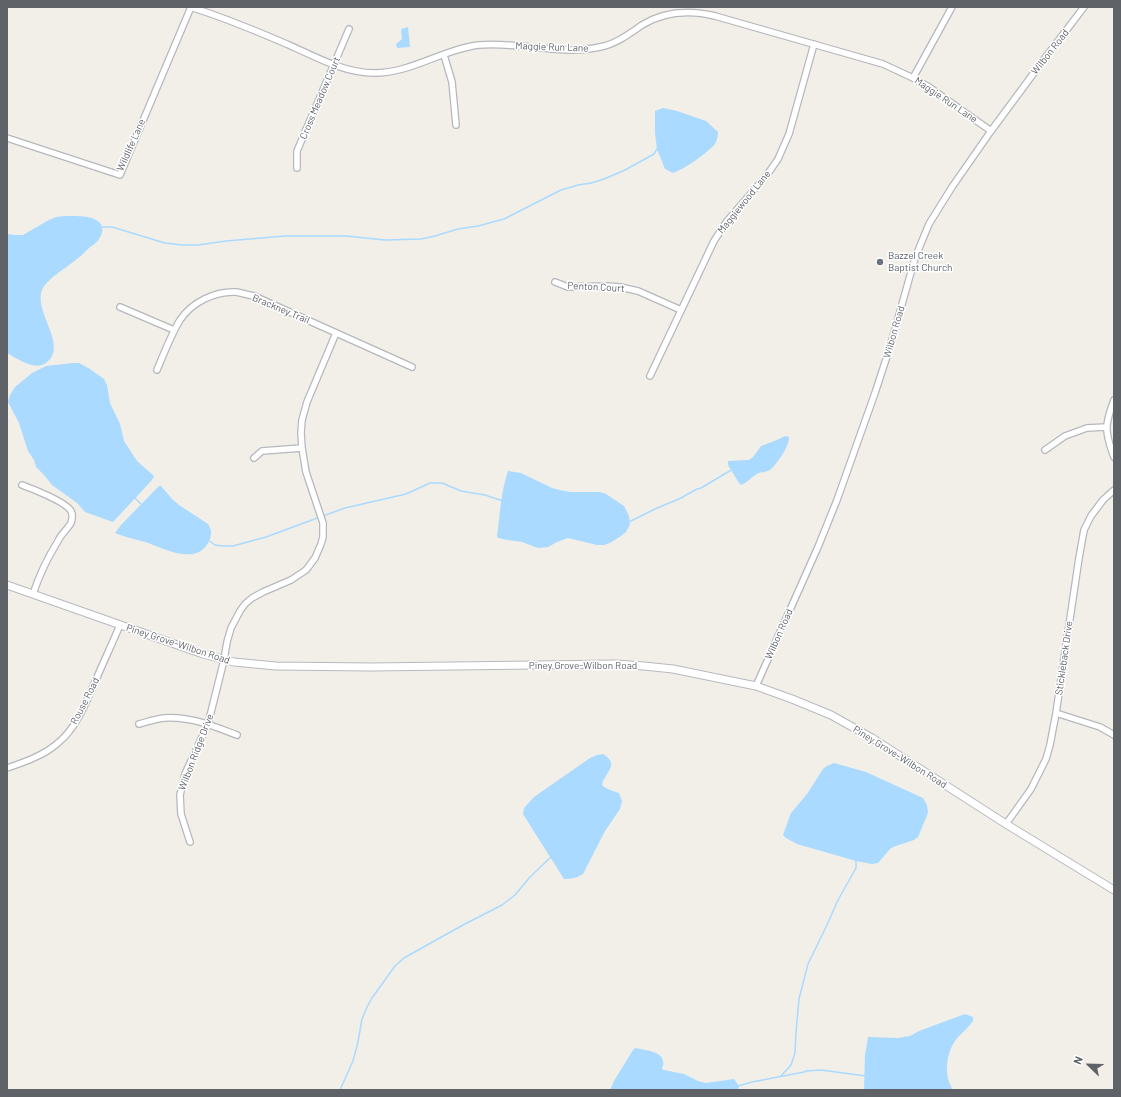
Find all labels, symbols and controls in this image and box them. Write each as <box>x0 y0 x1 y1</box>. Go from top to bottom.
street label: Wilbon Road <box>1029 27 1071 77</box>
street label: Maggie Run Lane <box>515 40 589 54</box>
street label: Cross Meadow Court <box>297 55 343 141</box>
street label: Maggie Run Lane <box>912 75 980 125</box>
street label: Wildlife Lane <box>114 117 148 173</box>
street label: Maggiewood Lane <box>715 168 773 236</box>
place label: Bazzel Creek Baptist Church <box>888 250 952 274</box>
marker: Bazzel Creek Baptist Church <box>875 257 885 267</box>
street label: Penton Court <box>567 280 625 294</box>
street label: Brackney Trail <box>251 292 311 326</box>
street label: Wilbon Road <box>881 304 907 360</box>
street label: Wilbon Road <box>763 607 795 661</box>
street label: Stickleback Drive <box>1053 620 1075 696</box>
street label: Piney Grove-Wilbon Road <box>125 622 231 666</box>
street label: Piney Grove-Wilbon Road <box>529 660 637 672</box>
street label: Rouse Road <box>68 675 102 727</box>
street label: Wilbon Ridge Drive <box>176 712 216 792</box>
street label: Piney Grove-Wilbon Road <box>851 723 949 791</box>
north arrow <box>1069 1045 1109 1085</box>
text: N <box>1070 1054 1085 1066</box>

